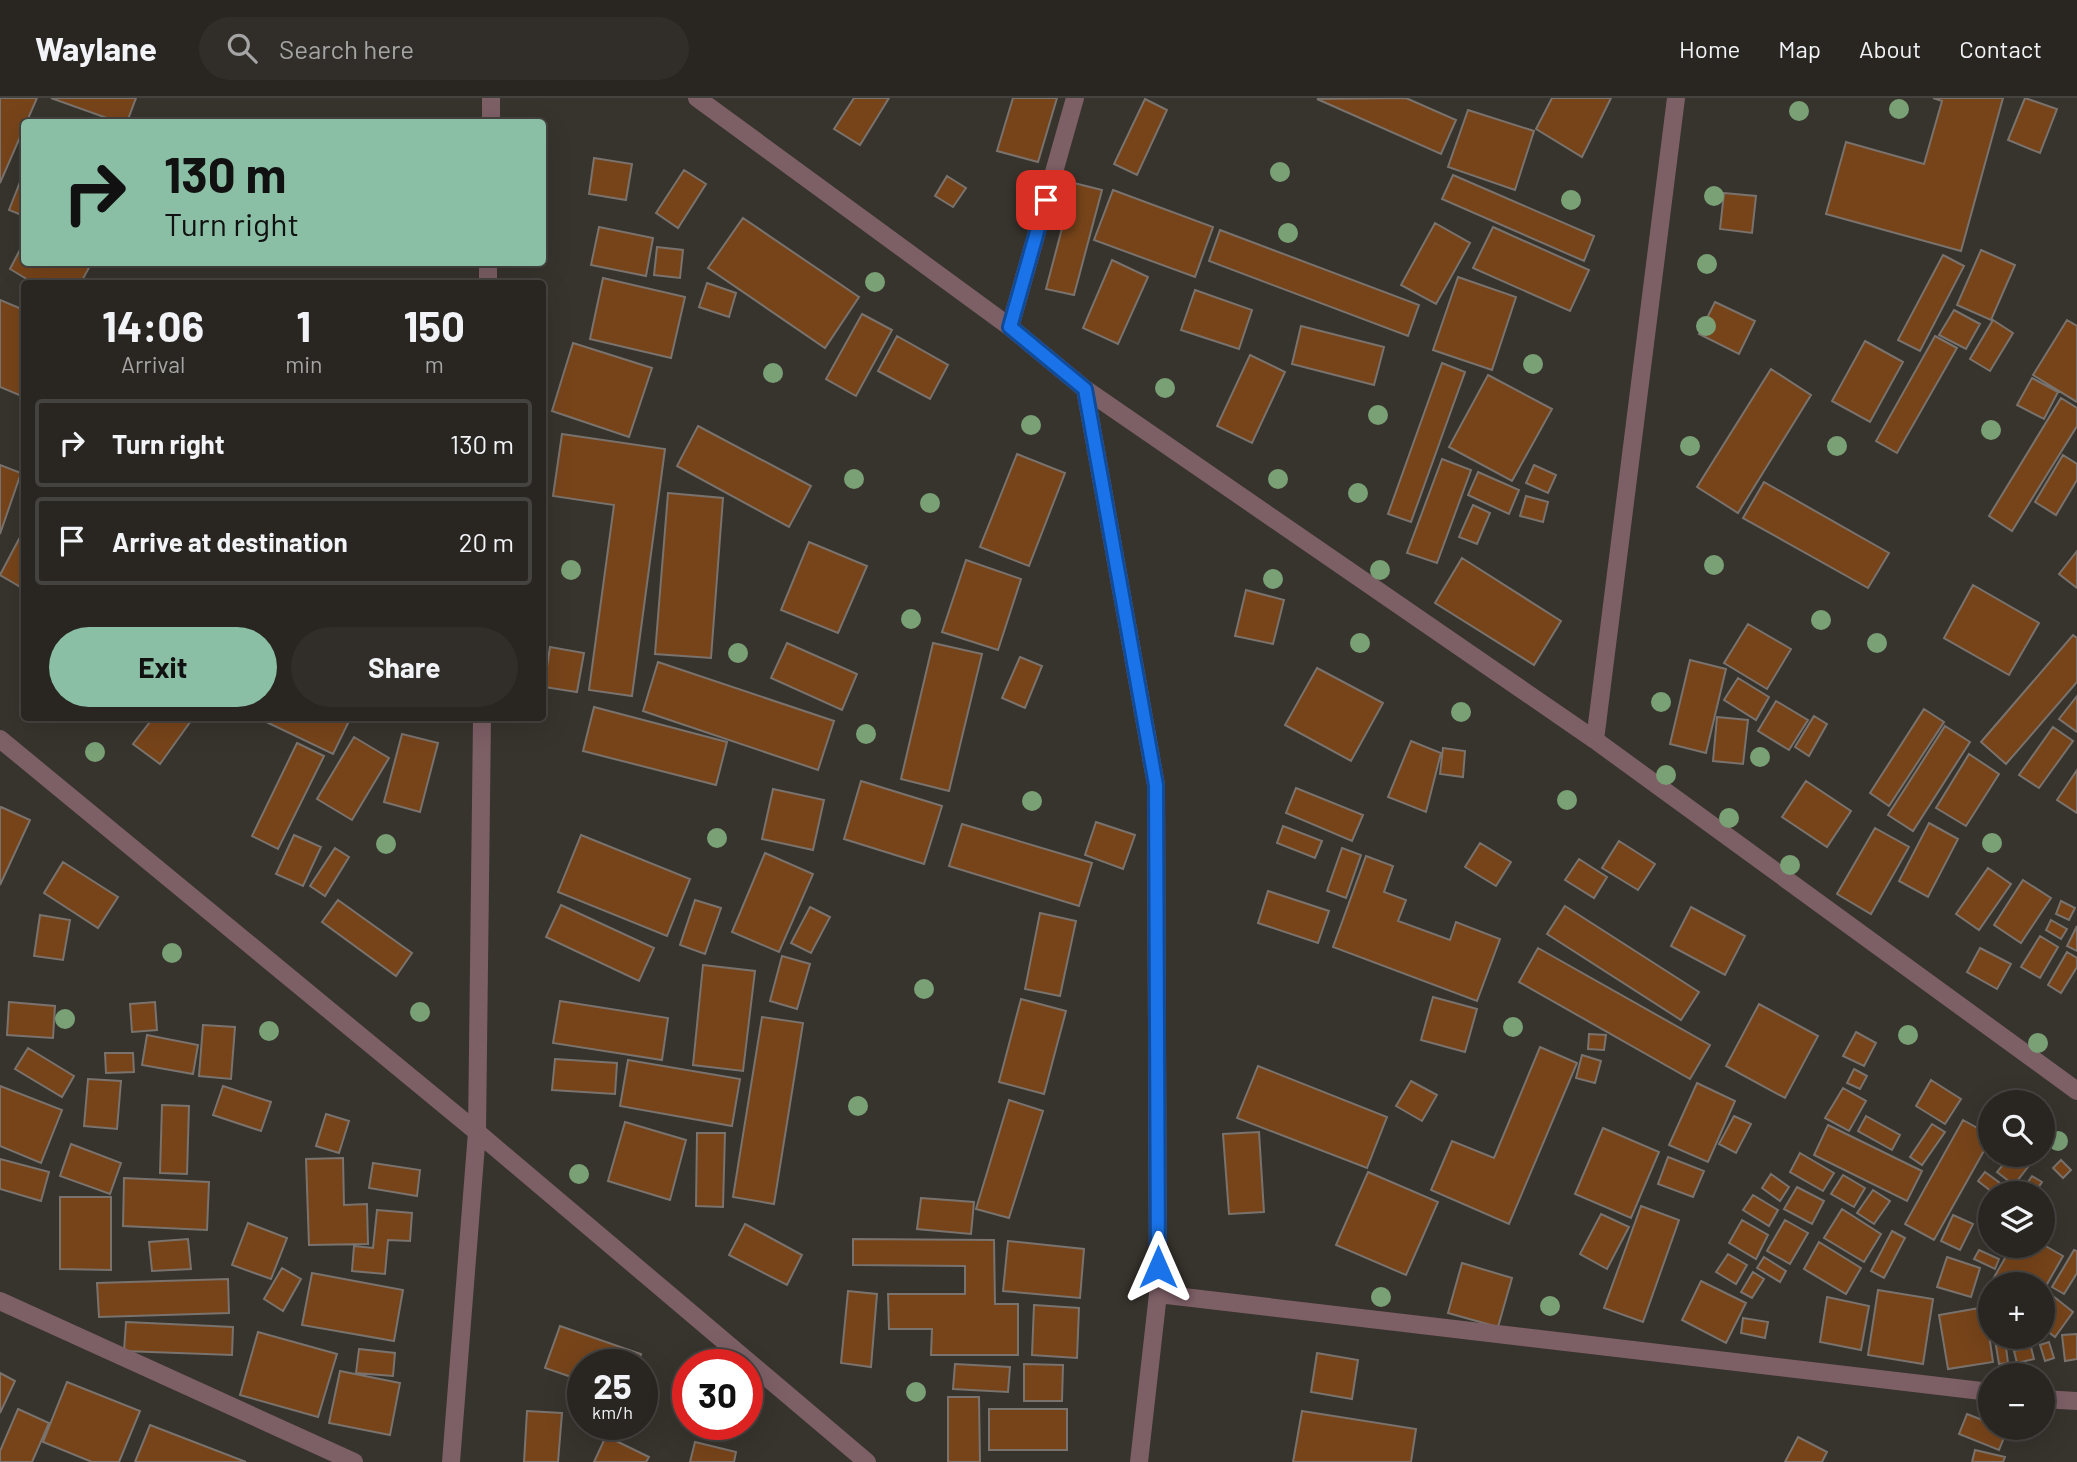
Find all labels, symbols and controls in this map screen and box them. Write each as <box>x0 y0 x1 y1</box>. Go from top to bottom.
search box <box>199 17 689 80</box>
text: Waylane <box>35 28 157 68</box>
icon: search <box>223 29 261 67</box>
text: Search here <box>279 33 414 64</box>
text: Home <box>1679 34 1740 63</box>
text: Map <box>1778 34 1821 63</box>
text: About <box>1859 34 1921 63</box>
text: Contact <box>1959 34 2042 63</box>
text: 130 m <box>164 144 286 203</box>
icon: right <box>49 147 140 238</box>
pin <box>1016 170 1076 230</box>
icon: arrive <box>1027 181 1065 219</box>
text: Turn right <box>164 204 299 242</box>
text: 14:06 <box>102 300 204 350</box>
text: 1 <box>296 300 311 350</box>
text: 150 <box>404 300 465 350</box>
text: Arrival <box>121 350 185 378</box>
text: min <box>285 350 322 378</box>
text: m <box>425 350 444 378</box>
icon: right <box>53 424 91 462</box>
text: Turn right <box>112 428 225 459</box>
text: 130 m <box>450 428 514 459</box>
icon: arrive <box>53 522 91 560</box>
text: Arrive at destination <box>112 526 348 557</box>
text: 20 m <box>459 526 514 557</box>
button: Exit <box>49 627 277 707</box>
button: Share <box>291 627 518 707</box>
map controls <box>1978 1090 2055 1440</box>
button: search <box>1978 1090 2055 1167</box>
button: layers <box>1978 1181 2055 1258</box>
position arrow <box>1121 1230 1195 1304</box>
button: + <box>1978 1272 2055 1349</box>
speed limit sign: 30 <box>672 1349 763 1440</box>
button: − <box>1978 1363 2055 1440</box>
text: 25 <box>593 1364 632 1406</box>
text: km/h <box>592 1401 633 1423</box>

